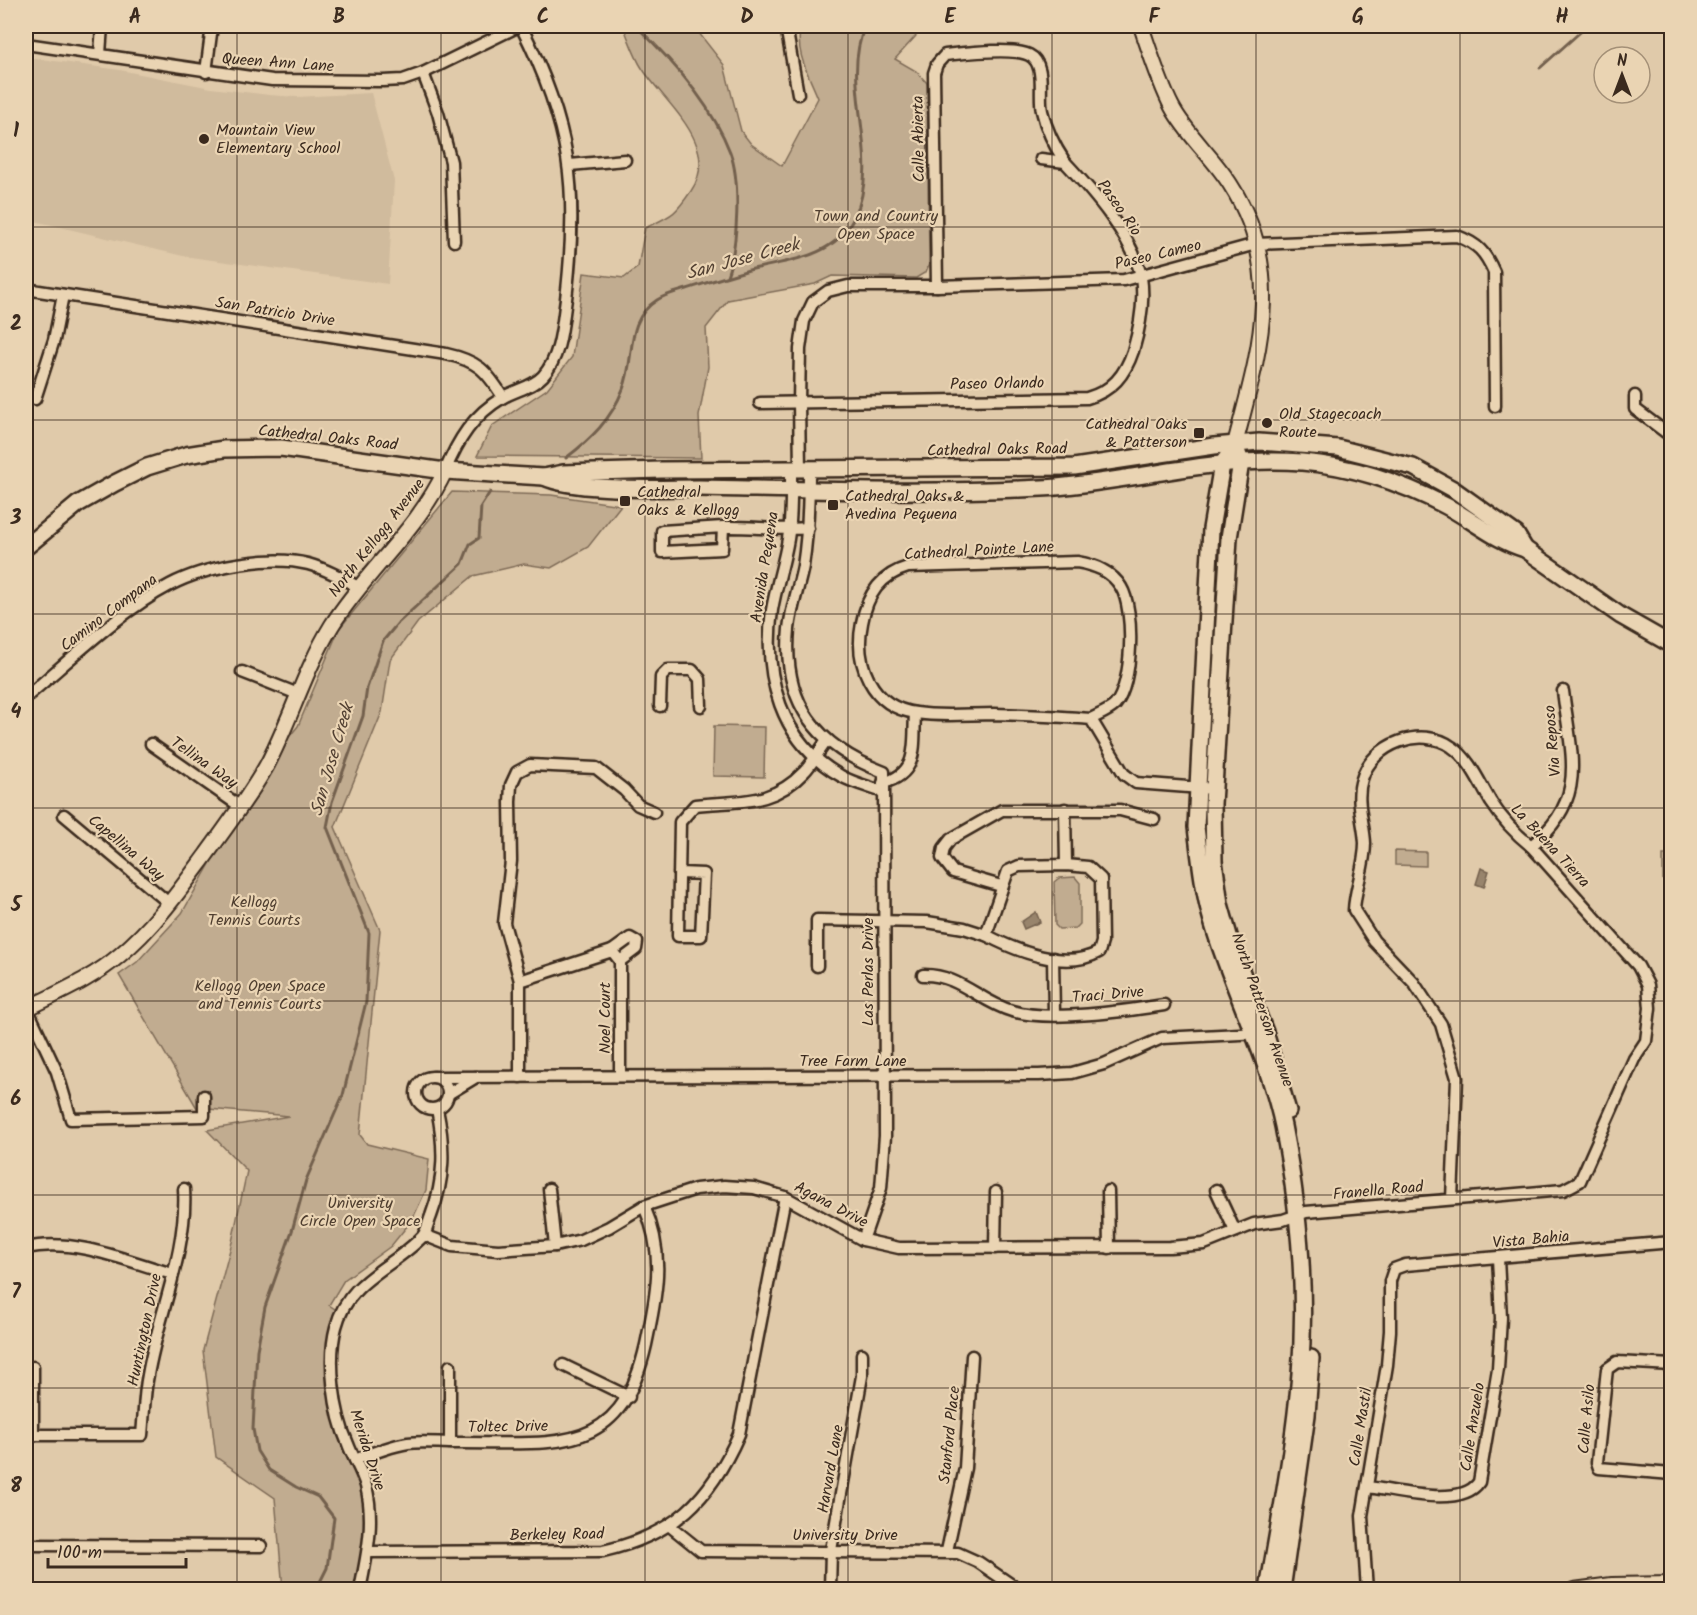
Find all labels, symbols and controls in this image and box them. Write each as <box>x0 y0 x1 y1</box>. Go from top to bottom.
text: A <box>129 2 141 34</box>
text: B <box>333 2 345 34</box>
text: C <box>537 2 549 34</box>
text: D <box>740 2 754 34</box>
text: E <box>944 2 956 34</box>
text: F <box>1149 2 1161 34</box>
text: G <box>1352 2 1364 34</box>
text: H <box>1555 2 1569 34</box>
north arrow <box>1592 45 1652 105</box>
street label: Queen Ann Lane <box>221 47 335 79</box>
text: N <box>1617 49 1627 74</box>
street label: Calle Abierta <box>906 95 932 183</box>
text: 1 <box>13 116 19 148</box>
place label: Mountain View Elementary School <box>216 118 341 161</box>
marker: Mountain View Elementary School <box>197 132 211 146</box>
street label: Paseo Rio <box>1090 175 1148 241</box>
park label: Town and Country Open Space <box>814 204 938 247</box>
water label: San Jose Creek <box>683 230 805 289</box>
street label: Paseo Cameo <box>1112 233 1204 277</box>
street label: San Patricio Drive <box>214 290 336 334</box>
text: 2 <box>10 309 22 341</box>
street label: Paseo Orlando <box>950 371 1044 397</box>
place label: Old Stagecoach Route <box>1279 402 1382 445</box>
place label: Cathedral Oaks & Patterson <box>1085 412 1187 455</box>
marker: Old Stagecoach Route <box>1260 416 1274 430</box>
street label: Cathedral Oaks Road <box>257 418 400 458</box>
marker: Cathedral Oaks & Patterson <box>1192 426 1206 440</box>
street label: Cathedral Oaks Road <box>927 436 1068 464</box>
street label: North Kellogg Avenue <box>323 473 431 603</box>
place label: Cathedral Oaks & Kellogg <box>637 480 740 523</box>
place label: Cathedral Oaks & Avedina Pequena <box>845 484 965 527</box>
marker: Cathedral Oaks & Kellogg <box>618 494 632 508</box>
marker: Cathedral Oaks & Avedina Pequena <box>826 498 840 512</box>
text: 3 <box>10 503 22 535</box>
street label: Avenida Pequena <box>744 510 786 624</box>
street label: Cathedral Pointe Lane <box>903 535 1055 567</box>
street label: Camino Compana <box>55 568 163 658</box>
text: 4 <box>11 697 22 729</box>
water label: San Jose Creek <box>303 698 364 820</box>
street label: Via Reposo <box>1537 704 1569 778</box>
street label: Tellina Way <box>165 731 243 796</box>
street label: La Buena Tierra <box>1504 798 1596 894</box>
street label: Capellina Way <box>82 808 170 888</box>
text: 5 <box>10 890 23 922</box>
park label: Kellogg Tennis Courts <box>208 890 301 933</box>
street label: Las Perlas Drive <box>856 918 881 1026</box>
street label: North Patterson Avenue <box>1224 929 1300 1091</box>
park label: Kellogg Open Space and Tennis Courts <box>195 974 325 1017</box>
street label: Traci Drive <box>1071 979 1145 1011</box>
street label: Noel Court <box>593 981 618 1054</box>
street label: Tree Farm Lane <box>800 1049 906 1074</box>
text: 6 <box>11 1084 22 1116</box>
street label: Agana Drive <box>790 1175 872 1235</box>
street label: Franella Road <box>1332 1175 1425 1207</box>
park label: University Circle Open Space <box>300 1191 420 1234</box>
street label: Vista Bahia <box>1492 1224 1570 1256</box>
street label: Huntington Drive <box>121 1271 169 1389</box>
text: 7 <box>11 1277 21 1309</box>
street label: Calle Anzuelo <box>1454 1381 1492 1473</box>
street label: Calle Asilo <box>1571 1383 1603 1455</box>
street label: Stanford Place <box>932 1385 968 1485</box>
street label: Calle Mastil <box>1342 1386 1380 1468</box>
street label: Merida Drive <box>342 1406 392 1494</box>
street label: Toltec Drive <box>468 1414 548 1440</box>
street label: Harvard Lane <box>811 1423 851 1515</box>
text: 8 <box>10 1471 22 1503</box>
street label: Berkeley Road <box>510 1522 605 1548</box>
street label: University Drive <box>792 1523 898 1548</box>
scale bar <box>48 1531 186 1569</box>
text: 100 m <box>57 1539 102 1568</box>

